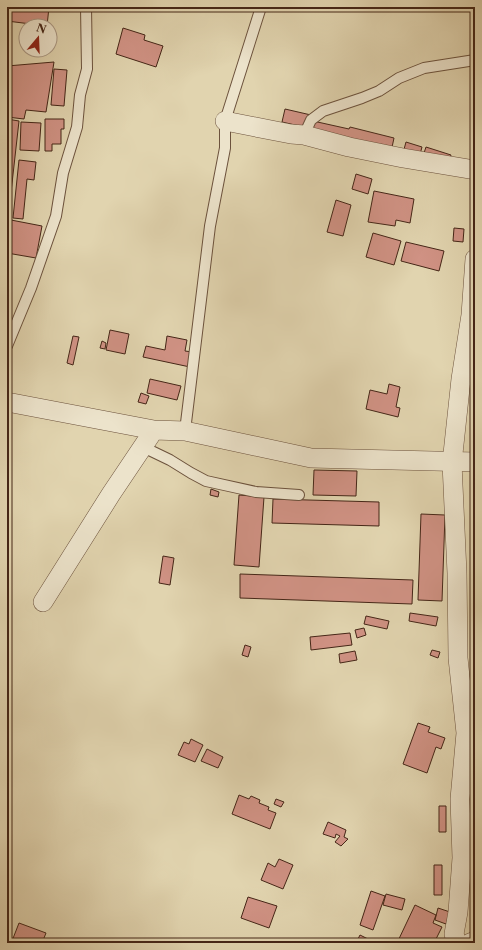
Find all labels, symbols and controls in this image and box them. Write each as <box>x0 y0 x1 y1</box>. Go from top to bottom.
north arrow <box>18 18 58 58</box>
text: N <box>34 20 48 37</box>

